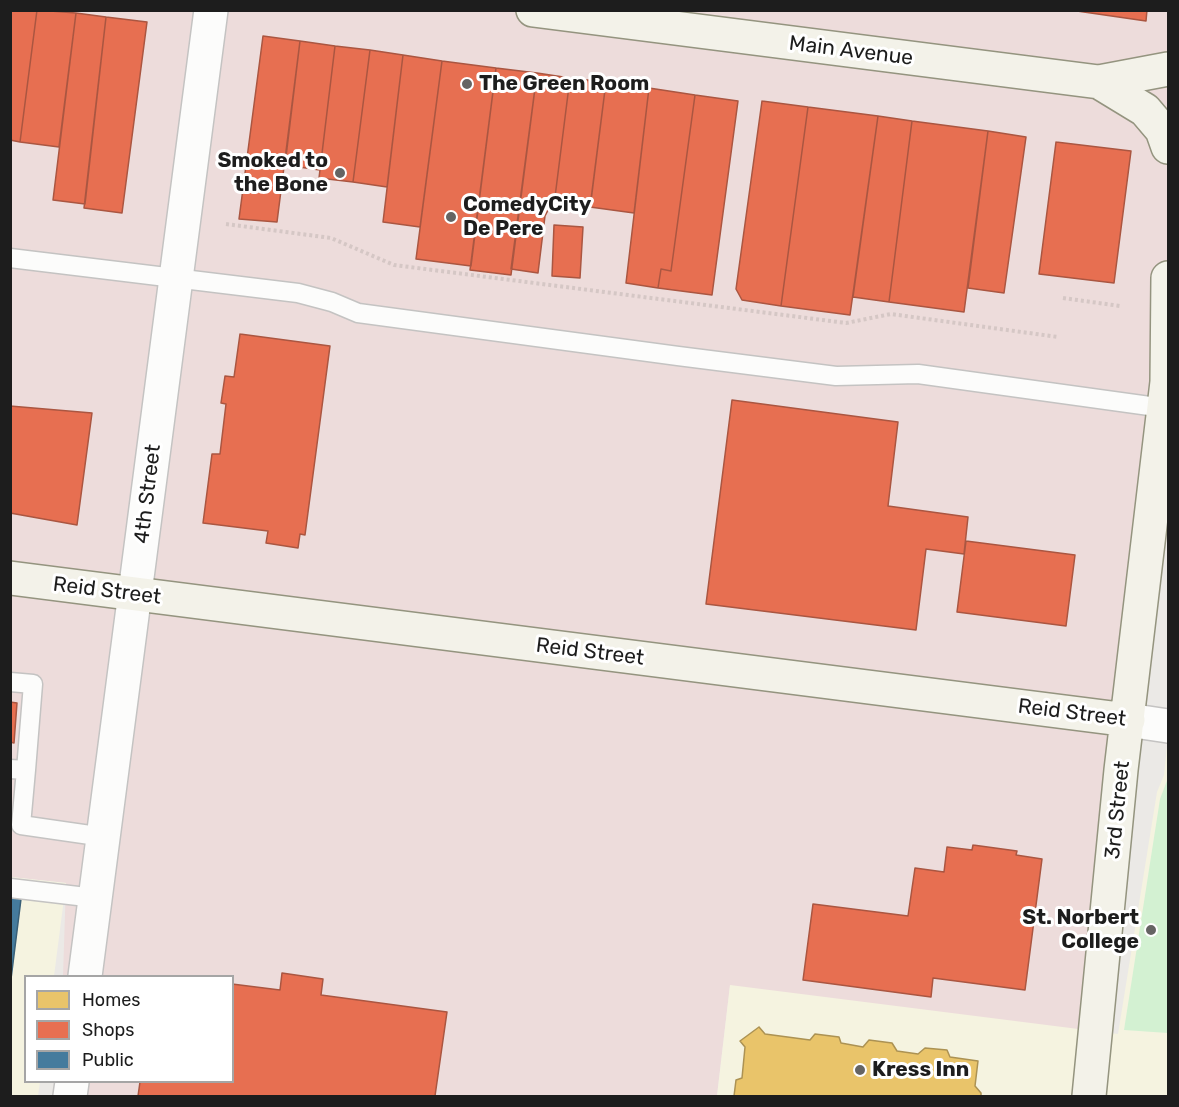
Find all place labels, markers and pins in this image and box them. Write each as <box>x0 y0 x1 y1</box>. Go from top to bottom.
place label: The Green Room <box>479 71 649 97</box>
marker: The Green Room <box>460 77 474 91</box>
place label: Smoked to the Bone <box>217 148 328 198</box>
marker: Smoked to the Bone <box>333 166 347 180</box>
place label: ComedyCity De Pere <box>463 192 591 242</box>
marker: ComedyCity De Pere <box>444 210 458 224</box>
place label: St. Norbert College <box>1022 905 1139 955</box>
marker: St. Norbert College <box>1144 923 1158 937</box>
place label: Kress Inn <box>872 1057 969 1083</box>
marker: Kress Inn <box>853 1063 867 1077</box>

